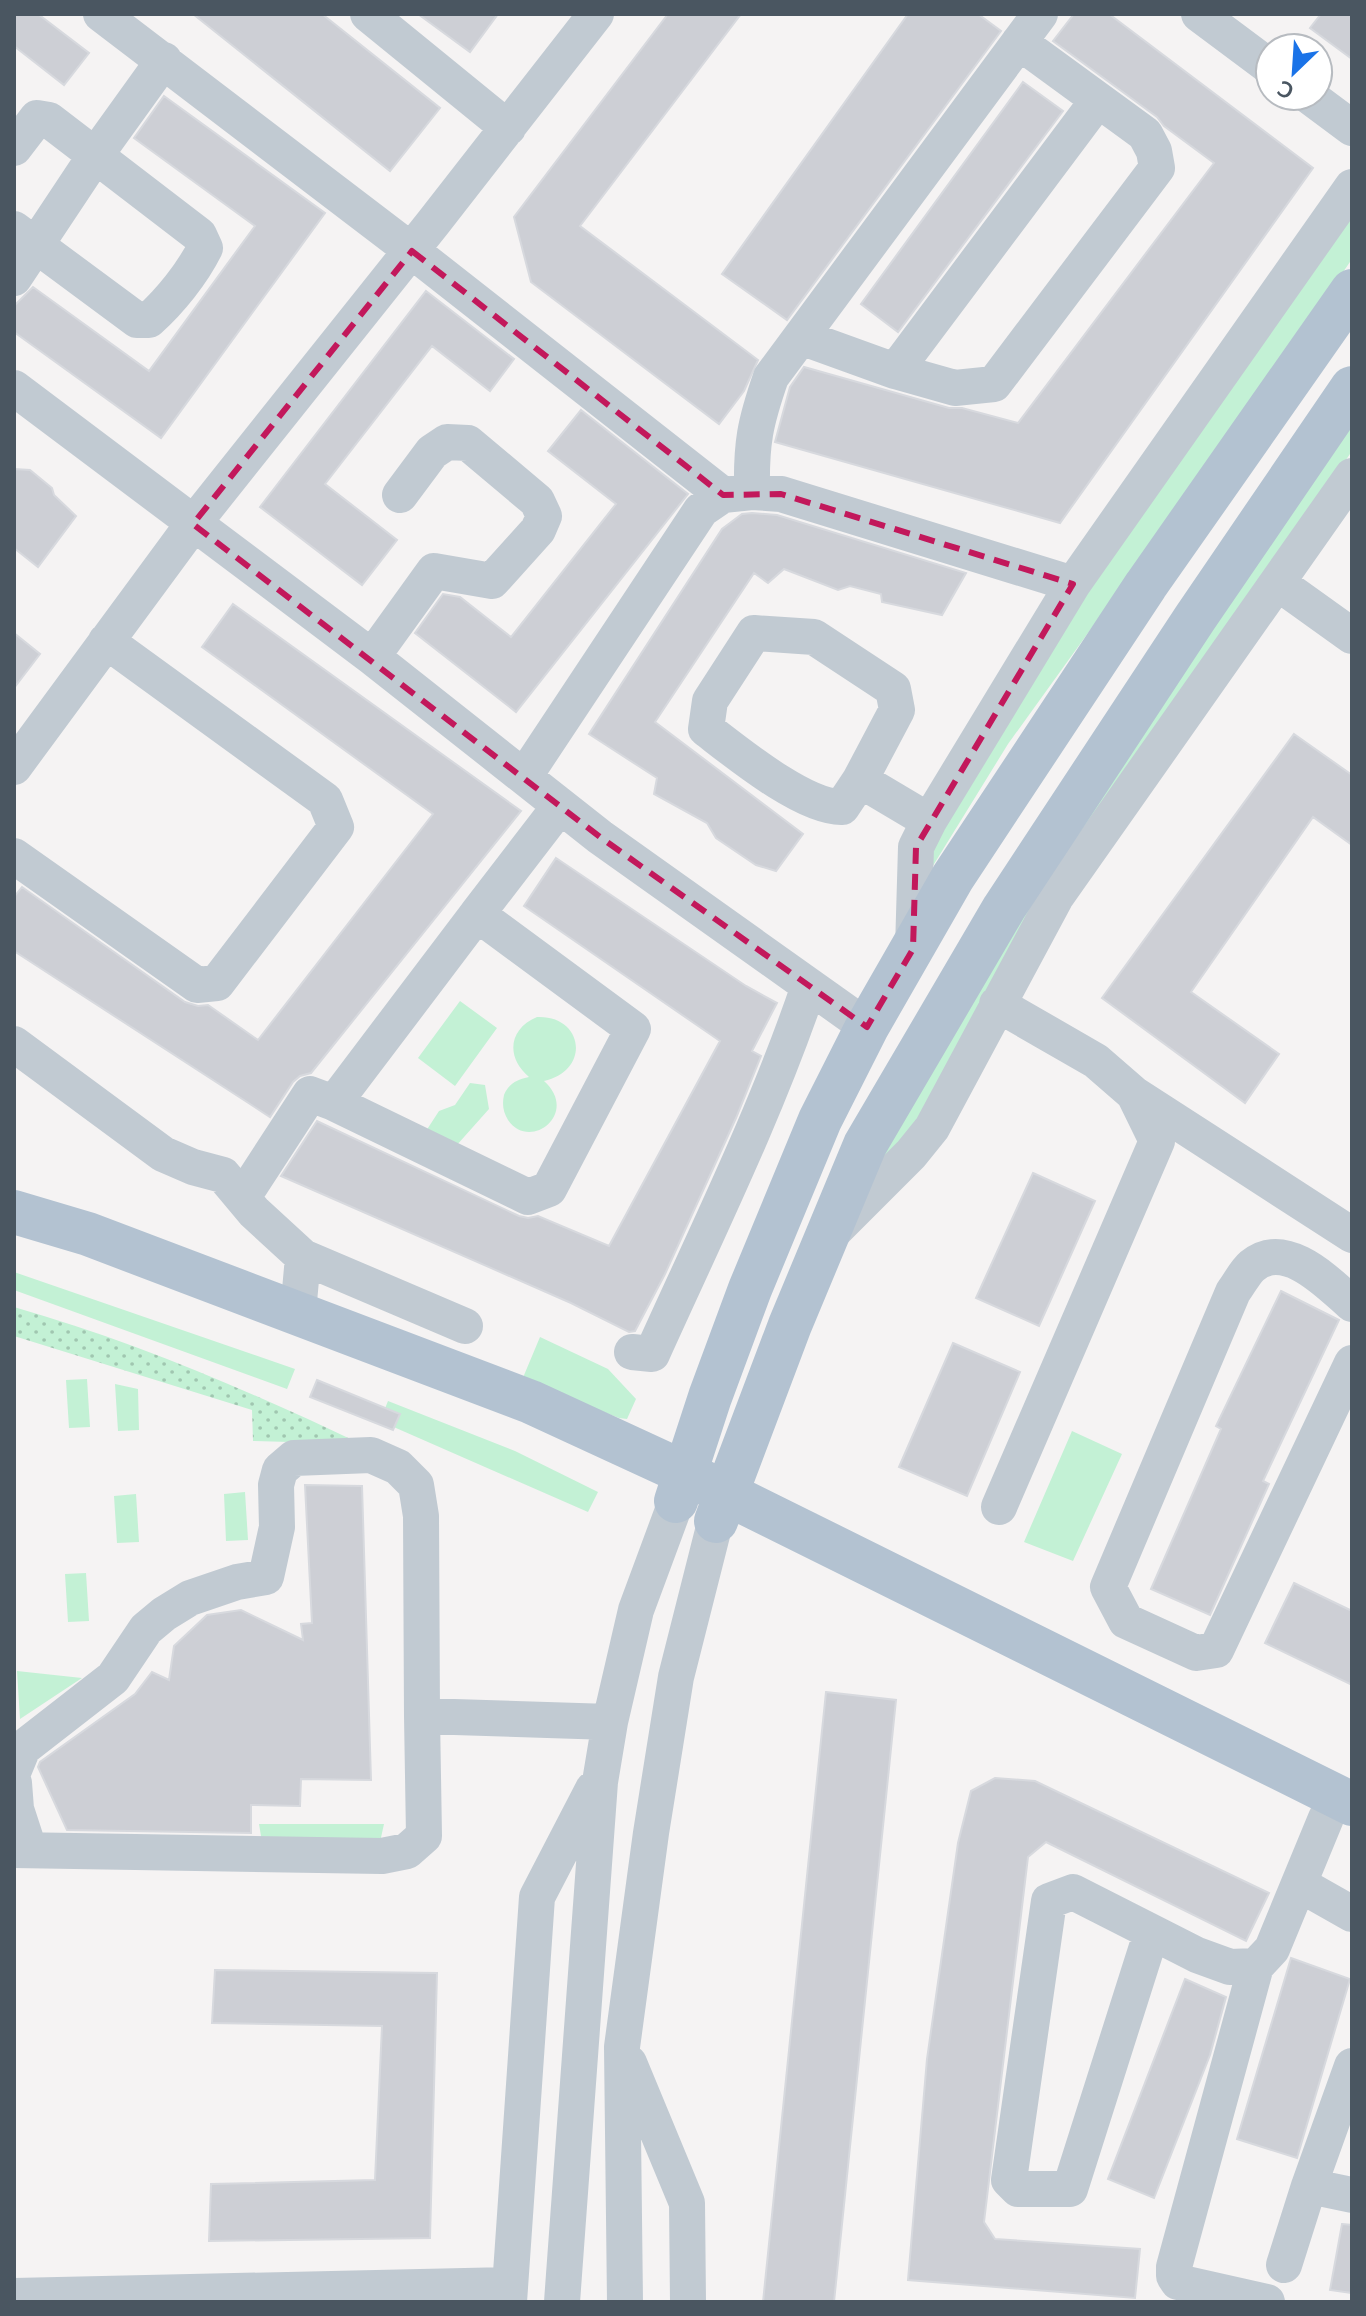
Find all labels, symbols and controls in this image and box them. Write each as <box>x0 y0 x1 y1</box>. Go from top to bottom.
north arrow <box>1254 32 1334 112</box>
text: С <box>1273 72 1299 106</box>

